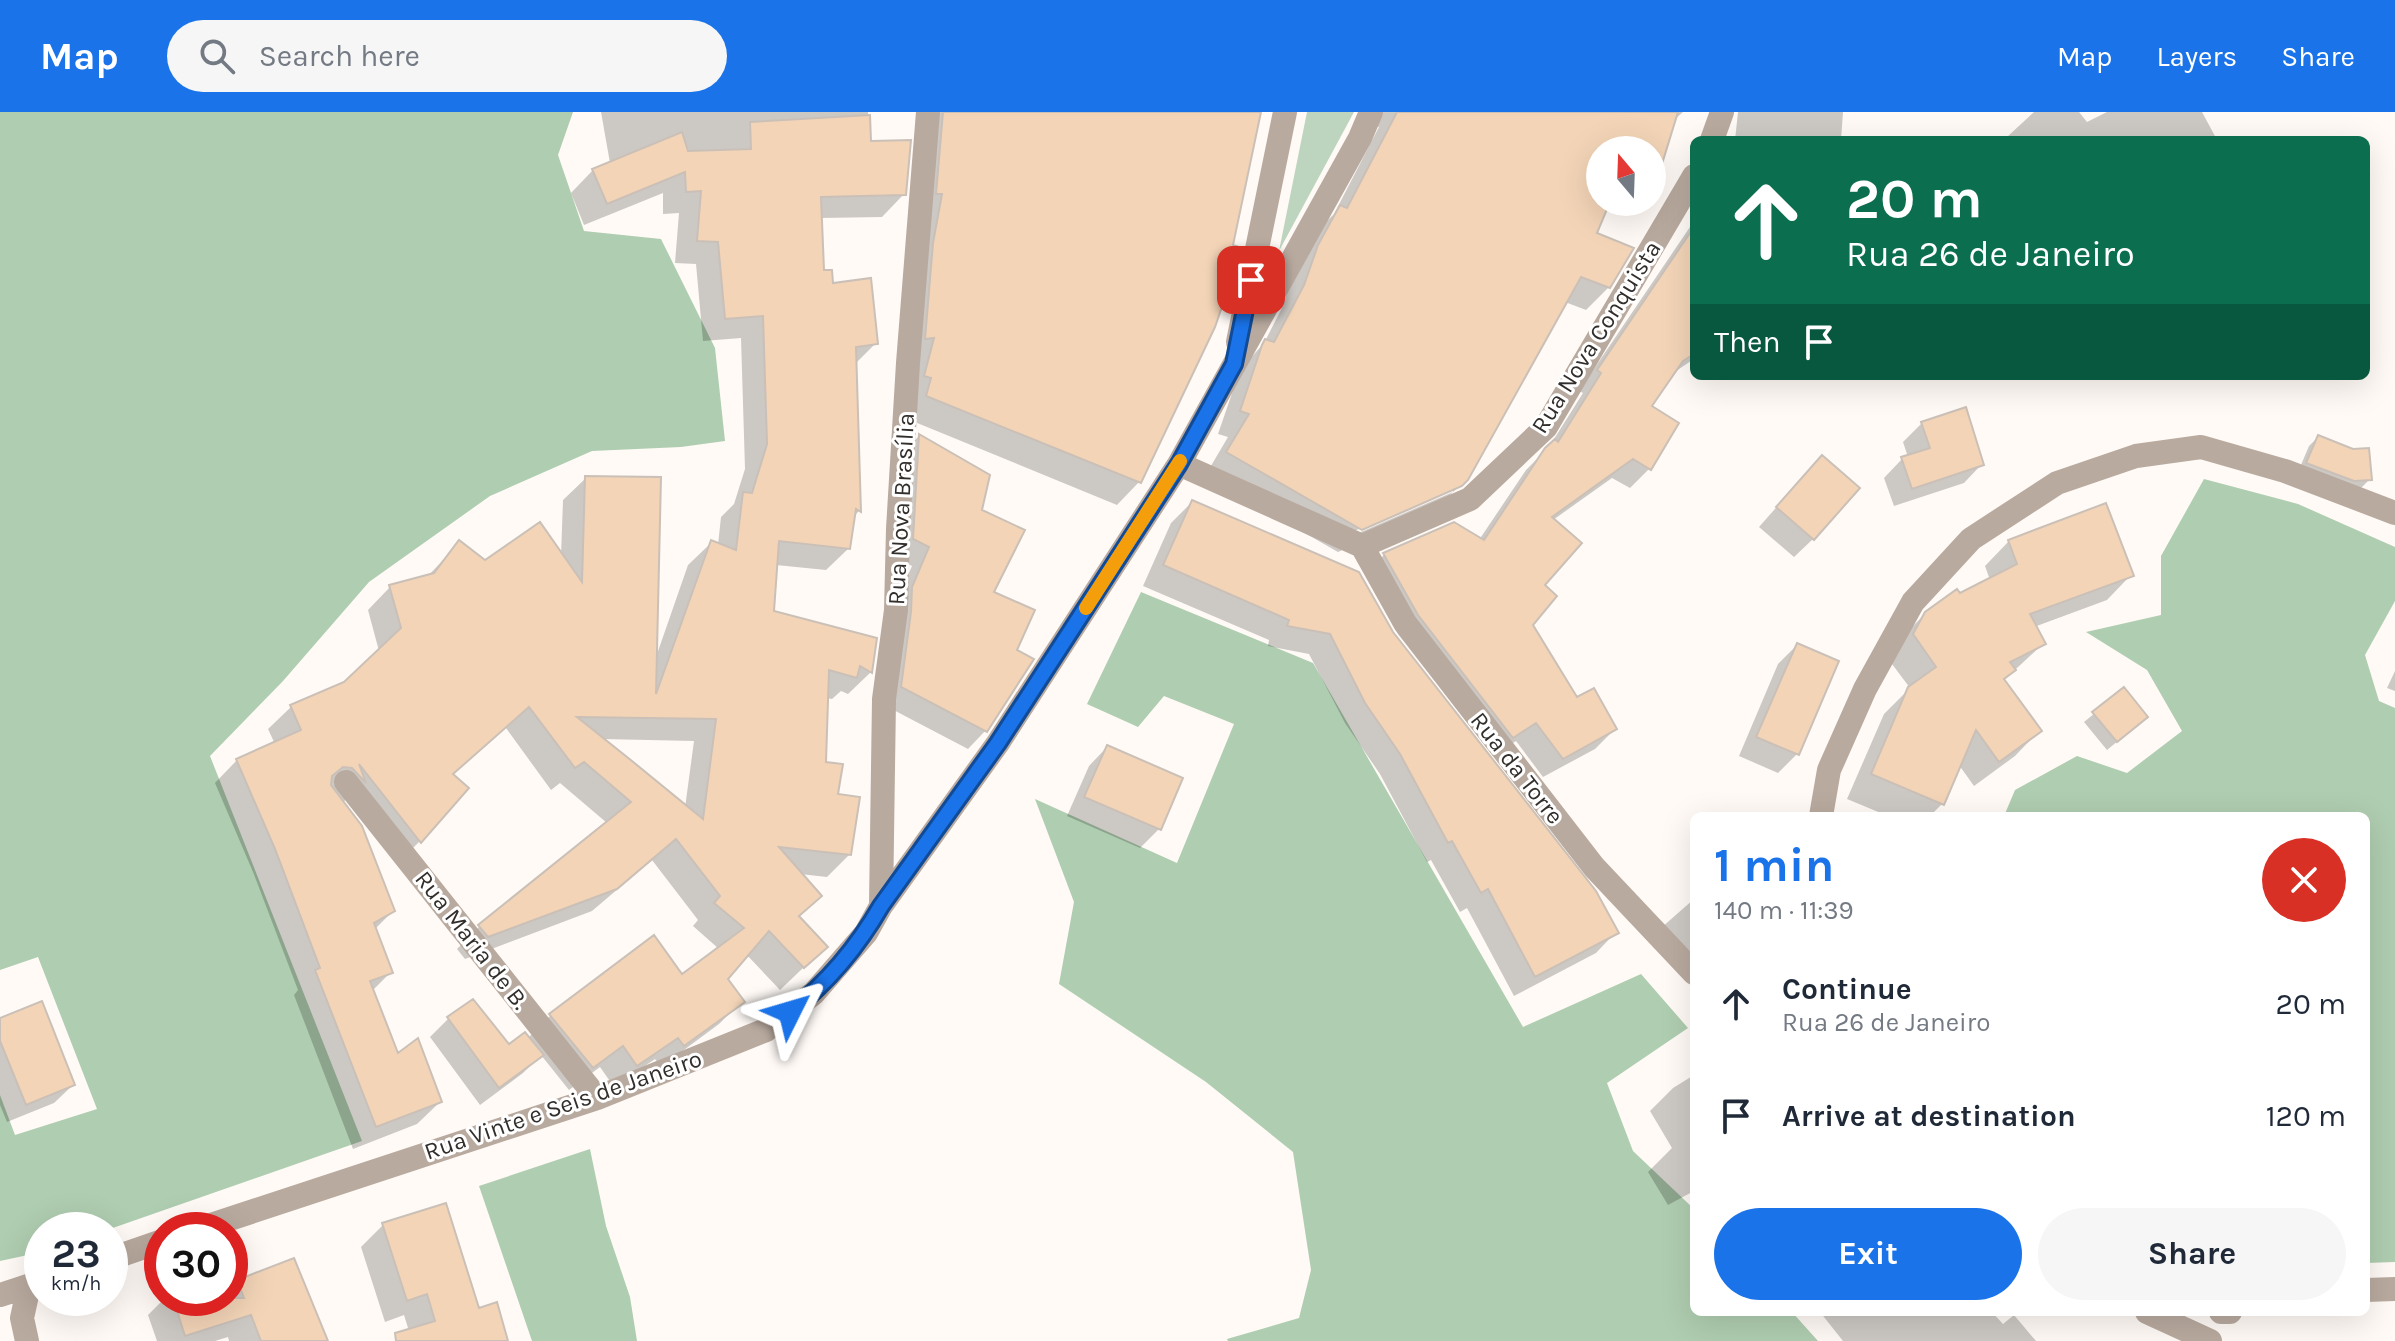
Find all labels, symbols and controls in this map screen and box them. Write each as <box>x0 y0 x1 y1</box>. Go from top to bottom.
search box <box>167 20 727 92</box>
text: Map <box>40 34 119 79</box>
icon: search <box>195 34 239 78</box>
text: Search here <box>259 38 420 74</box>
text: Map <box>2057 40 2112 73</box>
text: Layers <box>2156 40 2237 73</box>
text: Share <box>2281 40 2355 73</box>
north arrow <box>1586 136 1666 216</box>
map controls <box>1586 136 1666 216</box>
text: 20 m <box>1846 166 1983 231</box>
icon: ahead <box>1714 168 1818 272</box>
text: Rua 26 de Janeiro <box>1846 233 2135 275</box>
street label: Rua Nova Conquista <box>1525 236 1667 438</box>
pin <box>1217 246 1285 314</box>
icon: arrive <box>1229 258 1273 302</box>
icon: arrive <box>1797 320 1841 364</box>
text: Then <box>1714 324 1781 360</box>
street label: Rua Nova Brasília <box>882 412 920 606</box>
street label: Rua da Torre <box>1465 707 1569 829</box>
text: 1 min <box>1714 837 1834 893</box>
button: close <box>2262 838 2346 922</box>
street label: Rua Maria de B. <box>409 865 535 1015</box>
text: 140 m · 11:39 <box>1714 895 1854 926</box>
position arrow <box>748 970 832 1054</box>
text: Continue <box>1782 971 1912 1007</box>
icon: ahead <box>1714 982 1758 1026</box>
text: 20 m <box>2276 986 2346 1022</box>
text: Rua 26 de Janeiro <box>1782 1007 1990 1038</box>
street label: Rua Vinte e Seis de Janeiro <box>421 1044 705 1166</box>
icon: arrive <box>1714 1094 1758 1138</box>
text: Arrive at destination <box>1782 1098 2076 1134</box>
text: 120 m <box>2266 1098 2346 1134</box>
button: Exit <box>1714 1208 2022 1300</box>
button: Share <box>2038 1208 2346 1300</box>
speed limit sign: 30 <box>144 1212 248 1316</box>
text: 23 <box>51 1230 101 1277</box>
text: km/h <box>51 1272 101 1295</box>

